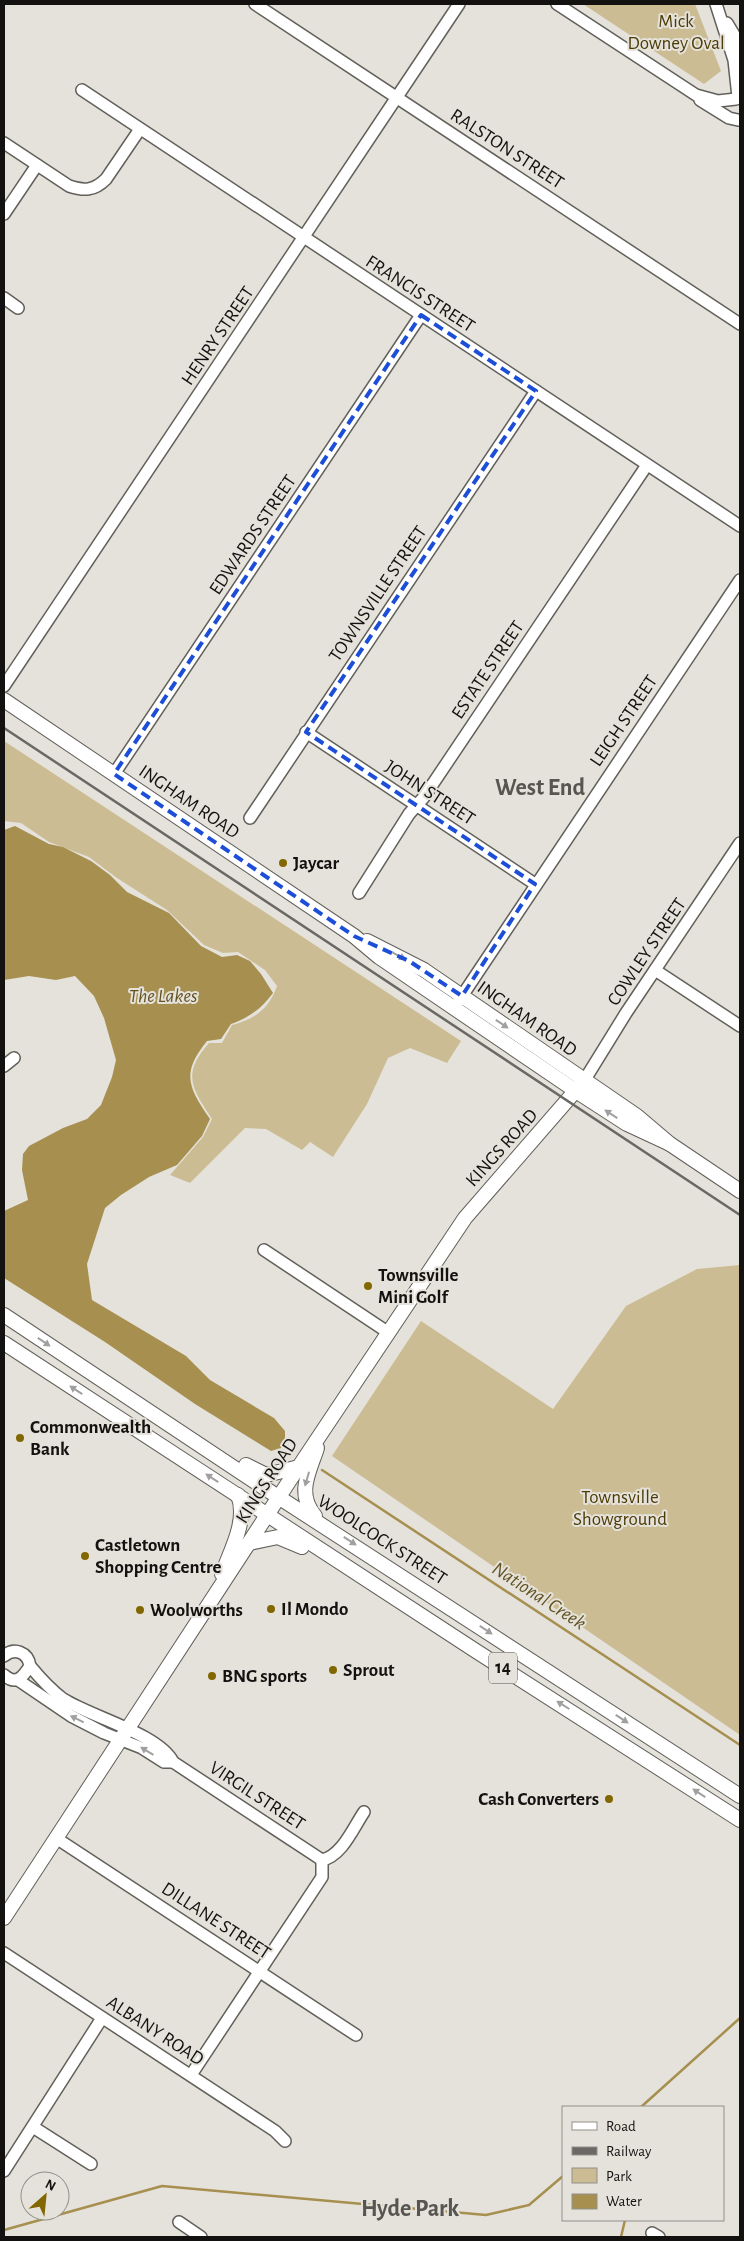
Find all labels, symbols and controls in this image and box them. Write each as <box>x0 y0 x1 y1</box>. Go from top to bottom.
park label: Mick Downey Oval <box>627 12 725 53</box>
street label: RALSTON STREET <box>447 105 567 193</box>
street label: FRANCIS STREET <box>362 252 478 336</box>
street label: HENRY STREET <box>178 283 258 389</box>
street label: EDWARDS STREET <box>206 472 300 598</box>
street label: TOWNSVILLE STREET <box>326 523 430 665</box>
street label: ESTATE STREET <box>448 618 528 722</box>
street label: LEIGH STREET <box>587 672 661 770</box>
street label: JOHN STREET <box>382 757 478 829</box>
street label: INGHAM ROAD <box>135 762 243 842</box>
district label: West End <box>495 776 585 800</box>
place label: Jaycar <box>293 854 339 873</box>
marker: Jaycar <box>277 857 289 869</box>
street label: COWLEY STREET <box>604 895 690 1009</box>
one-way arrow <box>391 952 406 960</box>
street label: INGHAM ROAD <box>474 978 580 1060</box>
water label: The Lakes <box>129 986 198 1006</box>
one-way arrow <box>495 1019 509 1029</box>
street label: KINGS ROAD <box>462 1106 542 1190</box>
one-way arrow <box>605 1109 618 1119</box>
place label: Townsville Mini Golf <box>378 1266 459 1307</box>
marker: Townsville Mini Golf <box>362 1280 374 1292</box>
one-way arrow <box>38 1337 51 1347</box>
one-way arrow <box>70 1385 83 1394</box>
place label: Commonwealth Bank <box>30 1418 151 1459</box>
marker: Commonwealth Bank <box>14 1432 26 1444</box>
street label: KINGS ROAD <box>233 1435 301 1527</box>
one-way arrow <box>303 1471 311 1486</box>
one-way arrow <box>206 1473 219 1483</box>
park label: Townsville Showground <box>573 1488 667 1529</box>
street label: WOOLCOCK STREET <box>314 1491 450 1589</box>
place label: Castletown Shopping Centre <box>95 1536 221 1577</box>
one-way arrow <box>343 1537 357 1546</box>
marker: Castletown Shopping Centre <box>79 1550 91 1562</box>
water label: National Creek <box>489 1558 589 1634</box>
place label: Il Mondo <box>281 1600 348 1619</box>
place label: Woolworths <box>150 1601 243 1620</box>
marker: Il Mondo <box>265 1603 277 1615</box>
marker: Woolworths <box>134 1604 146 1616</box>
one-way arrow <box>479 1625 493 1635</box>
road number: 14 <box>489 1652 517 1684</box>
place label: Sprout <box>343 1661 395 1680</box>
marker: Sprout <box>327 1664 339 1676</box>
place label: BNG sports <box>222 1667 307 1686</box>
marker: BNG sports <box>206 1670 218 1682</box>
one-way arrow <box>556 1701 569 1710</box>
one-way arrow <box>616 1714 629 1724</box>
one-way arrow <box>70 1715 84 1723</box>
one-way arrow <box>141 1747 154 1756</box>
street label: VIRGIL STREET <box>206 1758 308 1834</box>
one-way arrow <box>693 1788 706 1798</box>
place label: Cash Converters <box>478 1790 599 1809</box>
marker: Cash Converters <box>603 1793 615 1805</box>
street label: DILLANE STREET <box>158 1879 274 1963</box>
street label: ALBANY ROAD <box>103 1993 207 2069</box>
legend <box>562 2106 724 2221</box>
text: Road <box>606 2119 636 2134</box>
text: Railway <box>606 2144 652 2159</box>
text: Park <box>606 2169 632 2184</box>
north arrow <box>20 2171 70 2221</box>
text: N <box>43 2177 58 2194</box>
text: Water <box>606 2194 642 2209</box>
district label: Hyde Park <box>361 2197 459 2221</box>

